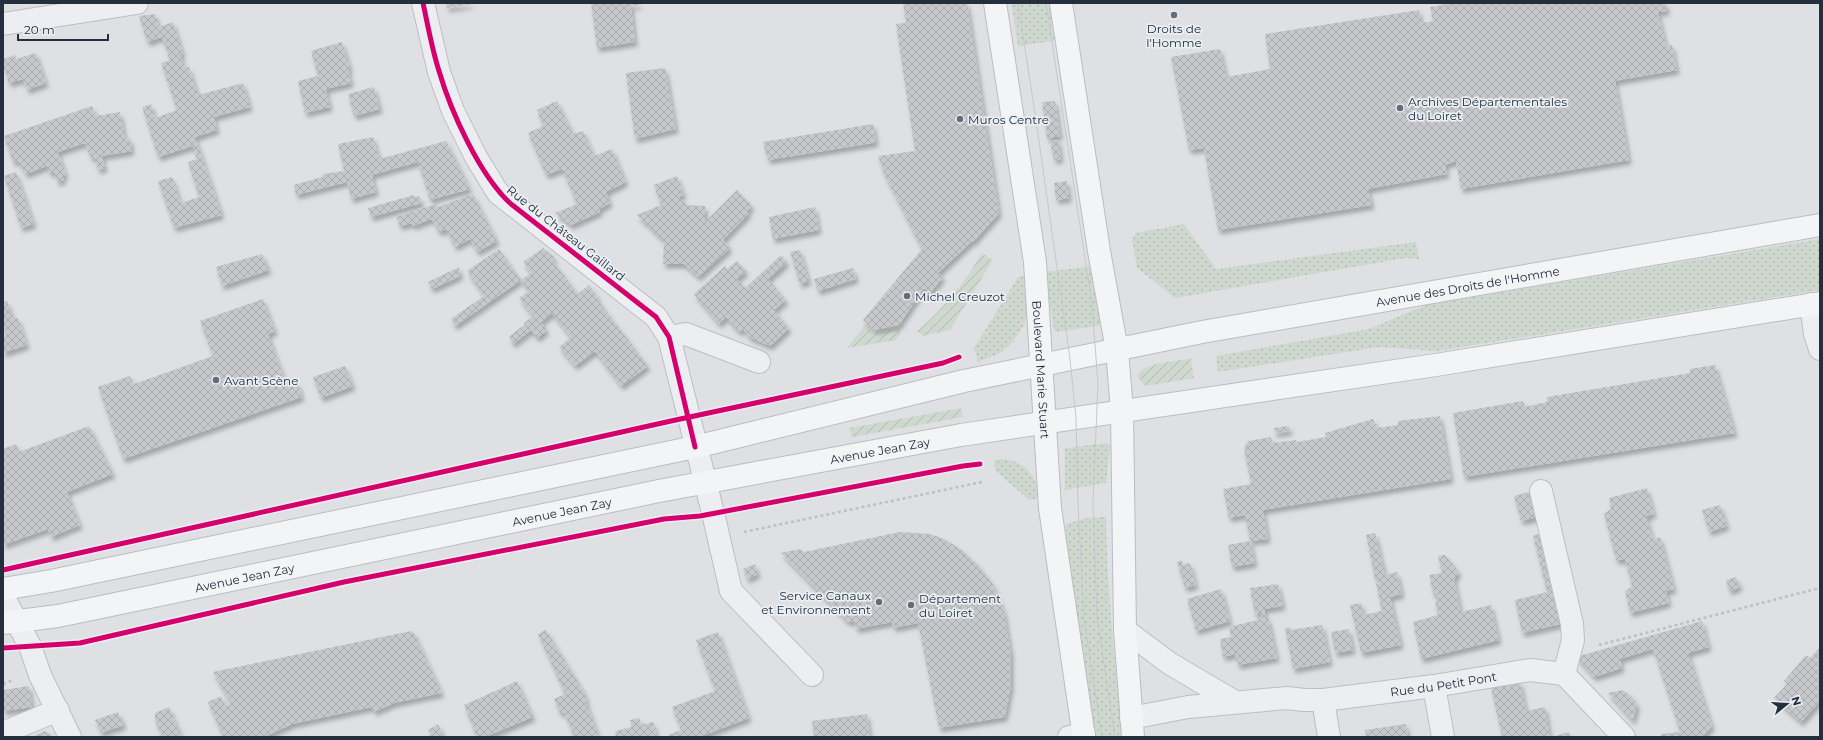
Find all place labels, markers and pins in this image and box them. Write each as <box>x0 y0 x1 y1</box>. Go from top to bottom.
marker: Droits de l'Homme <box>1169 10 1179 20</box>
place label: Droits de l'Homme <box>1146 21 1202 50</box>
place label: Archives Départementales du Loiret <box>1408 94 1567 123</box>
marker: Archives Départementales du Loiret <box>1395 103 1405 113</box>
place label: Muros Centre <box>968 112 1049 127</box>
marker: Muros Centre <box>955 114 965 124</box>
place label: Michel Creuzot <box>915 289 1005 304</box>
marker: Michel Creuzot <box>902 291 912 301</box>
place label: Avant Scène <box>224 373 298 388</box>
marker: Avant Scène <box>211 375 221 385</box>
place label: Service Canaux et Environnement <box>761 588 872 617</box>
place label: Département du Loiret <box>919 591 1001 620</box>
marker: Service Canaux et Environnement <box>874 597 884 607</box>
marker: Département du Loiret <box>906 600 916 610</box>

